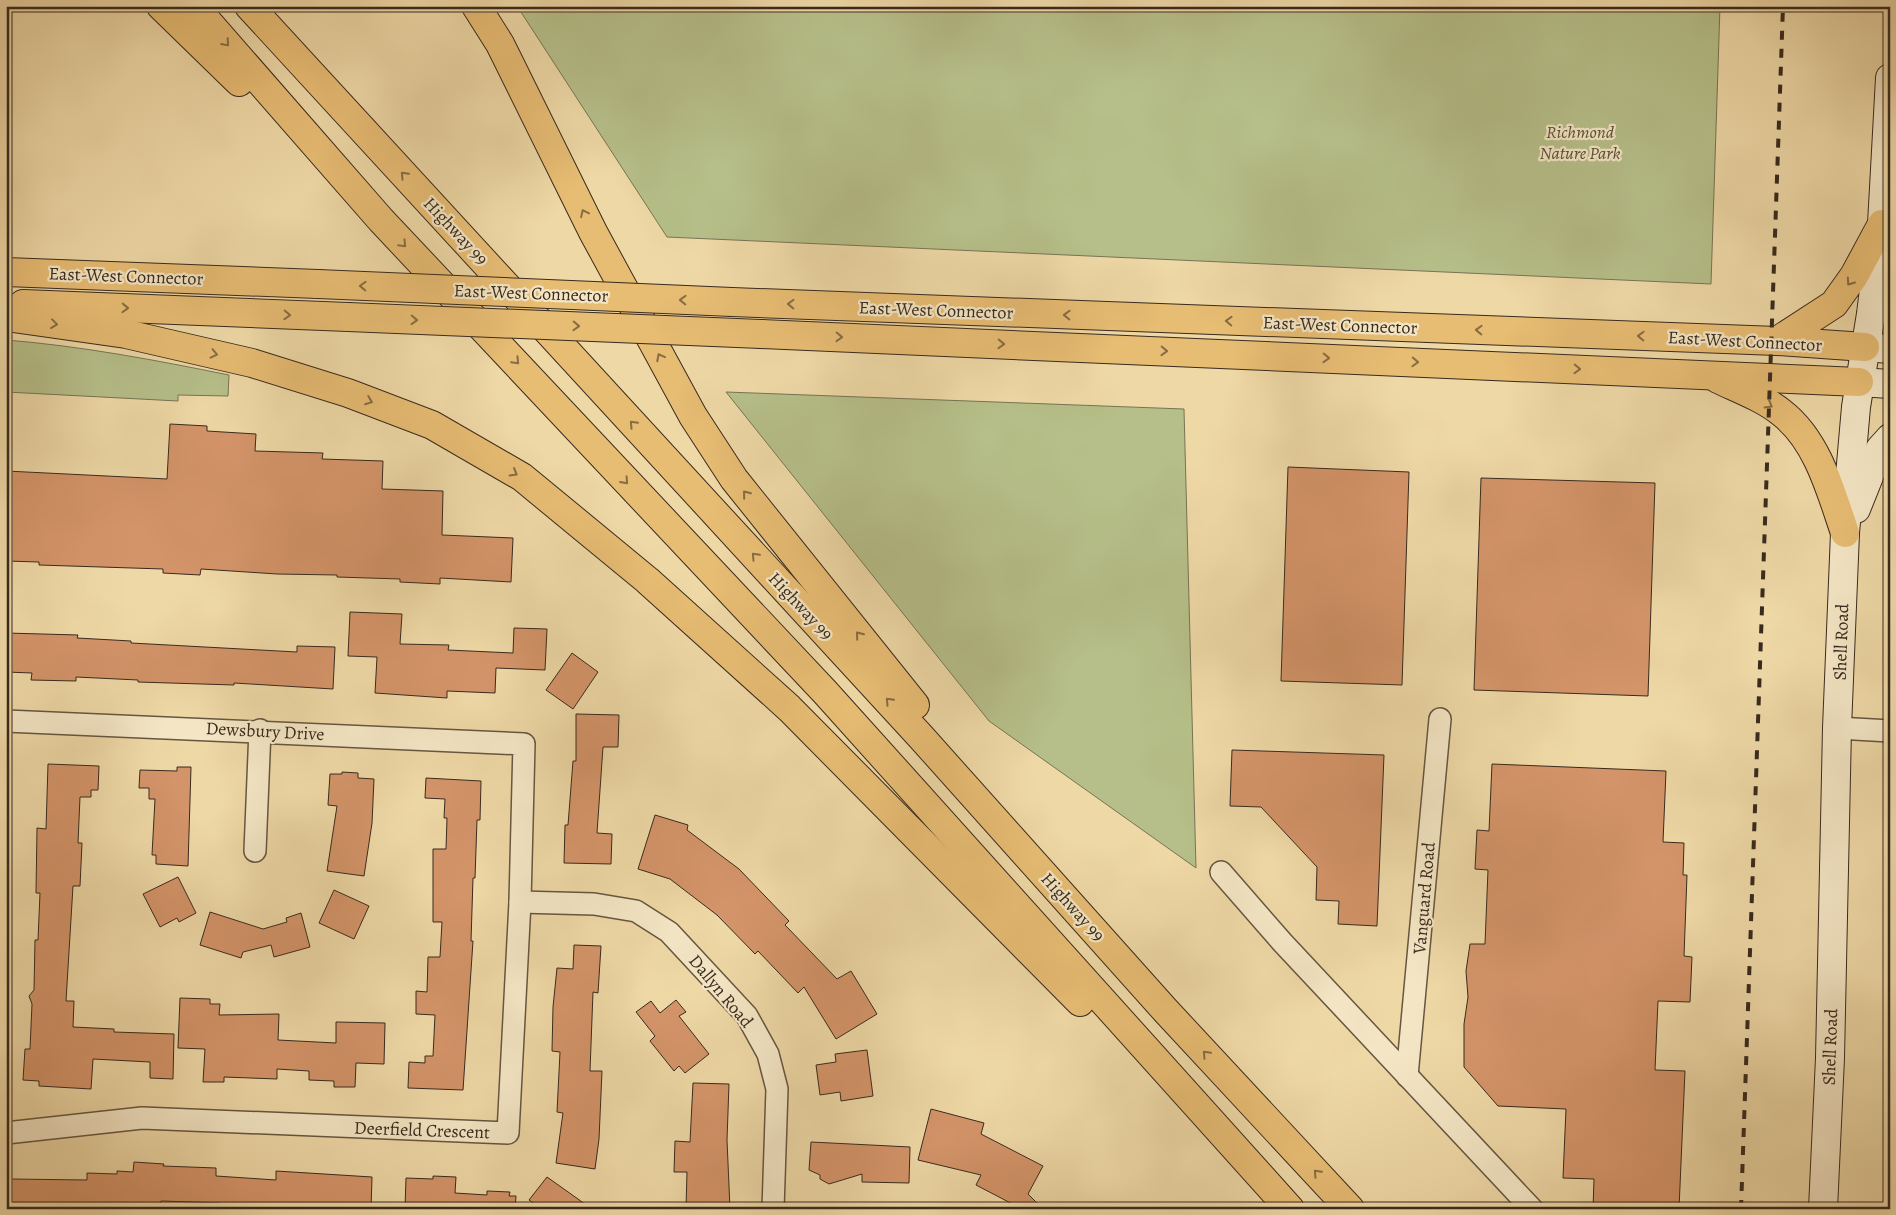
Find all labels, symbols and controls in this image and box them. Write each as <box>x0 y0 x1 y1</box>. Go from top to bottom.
one-way arrow <box>220 37 229 46</box>
park label: Richmond Nature Park <box>1539 120 1621 165</box>
one-way arrow <box>401 172 410 181</box>
street label: Highway 99 <box>418 192 494 270</box>
one-way arrow <box>580 210 590 219</box>
one-way arrow <box>397 238 406 247</box>
street label: East-West Connector <box>48 261 204 291</box>
one-way arrow <box>1847 276 1856 286</box>
street label: East-West Connector <box>453 278 609 308</box>
one-way arrow <box>359 280 367 291</box>
one-way arrow <box>679 294 687 305</box>
street label: East-West Connector <box>858 295 1014 325</box>
one-way arrow <box>787 299 795 310</box>
one-way arrow <box>121 303 129 314</box>
one-way arrow <box>284 310 292 320</box>
one-way arrow <box>1062 310 1070 321</box>
street label: East-West Connector <box>1262 310 1418 340</box>
one-way arrow <box>410 315 418 325</box>
one-way arrow <box>1225 316 1232 326</box>
one-way arrow <box>51 318 59 329</box>
one-way arrow <box>573 321 581 332</box>
one-way arrow <box>1475 325 1482 335</box>
street label: East-West Connector <box>1667 325 1823 357</box>
one-way arrow <box>1637 331 1644 341</box>
one-way arrow <box>835 332 843 343</box>
one-way arrow <box>997 339 1005 350</box>
one-way arrow <box>1160 346 1168 357</box>
one-way arrow <box>209 348 218 359</box>
one-way arrow <box>656 353 666 362</box>
one-way arrow <box>1322 353 1330 364</box>
one-way arrow <box>510 355 519 364</box>
one-way arrow <box>1412 357 1419 367</box>
one-way arrow <box>1574 364 1581 374</box>
one-way arrow <box>365 395 373 405</box>
one-way arrow <box>1764 398 1773 408</box>
one-way arrow <box>630 420 639 429</box>
one-way arrow <box>509 467 518 477</box>
one-way arrow <box>620 475 629 484</box>
one-way arrow <box>744 491 752 500</box>
one-way arrow <box>752 553 761 562</box>
street label: Highway 99 <box>763 567 839 645</box>
street label: Shell Road <box>1828 603 1854 681</box>
one-way arrow <box>856 632 864 641</box>
one-way arrow <box>885 698 894 707</box>
street label: Dewsbury Drive <box>205 716 325 746</box>
street label: Vanguard Road <box>1407 841 1441 956</box>
street label: Highway 99 <box>1036 867 1110 947</box>
street label: Dallyn Road <box>683 949 759 1033</box>
street label: Shell Road <box>1817 1008 1843 1086</box>
one-way arrow <box>1203 1051 1212 1060</box>
street label: Deerfield Crescent <box>354 1116 490 1144</box>
one-way arrow <box>1314 1170 1323 1179</box>

